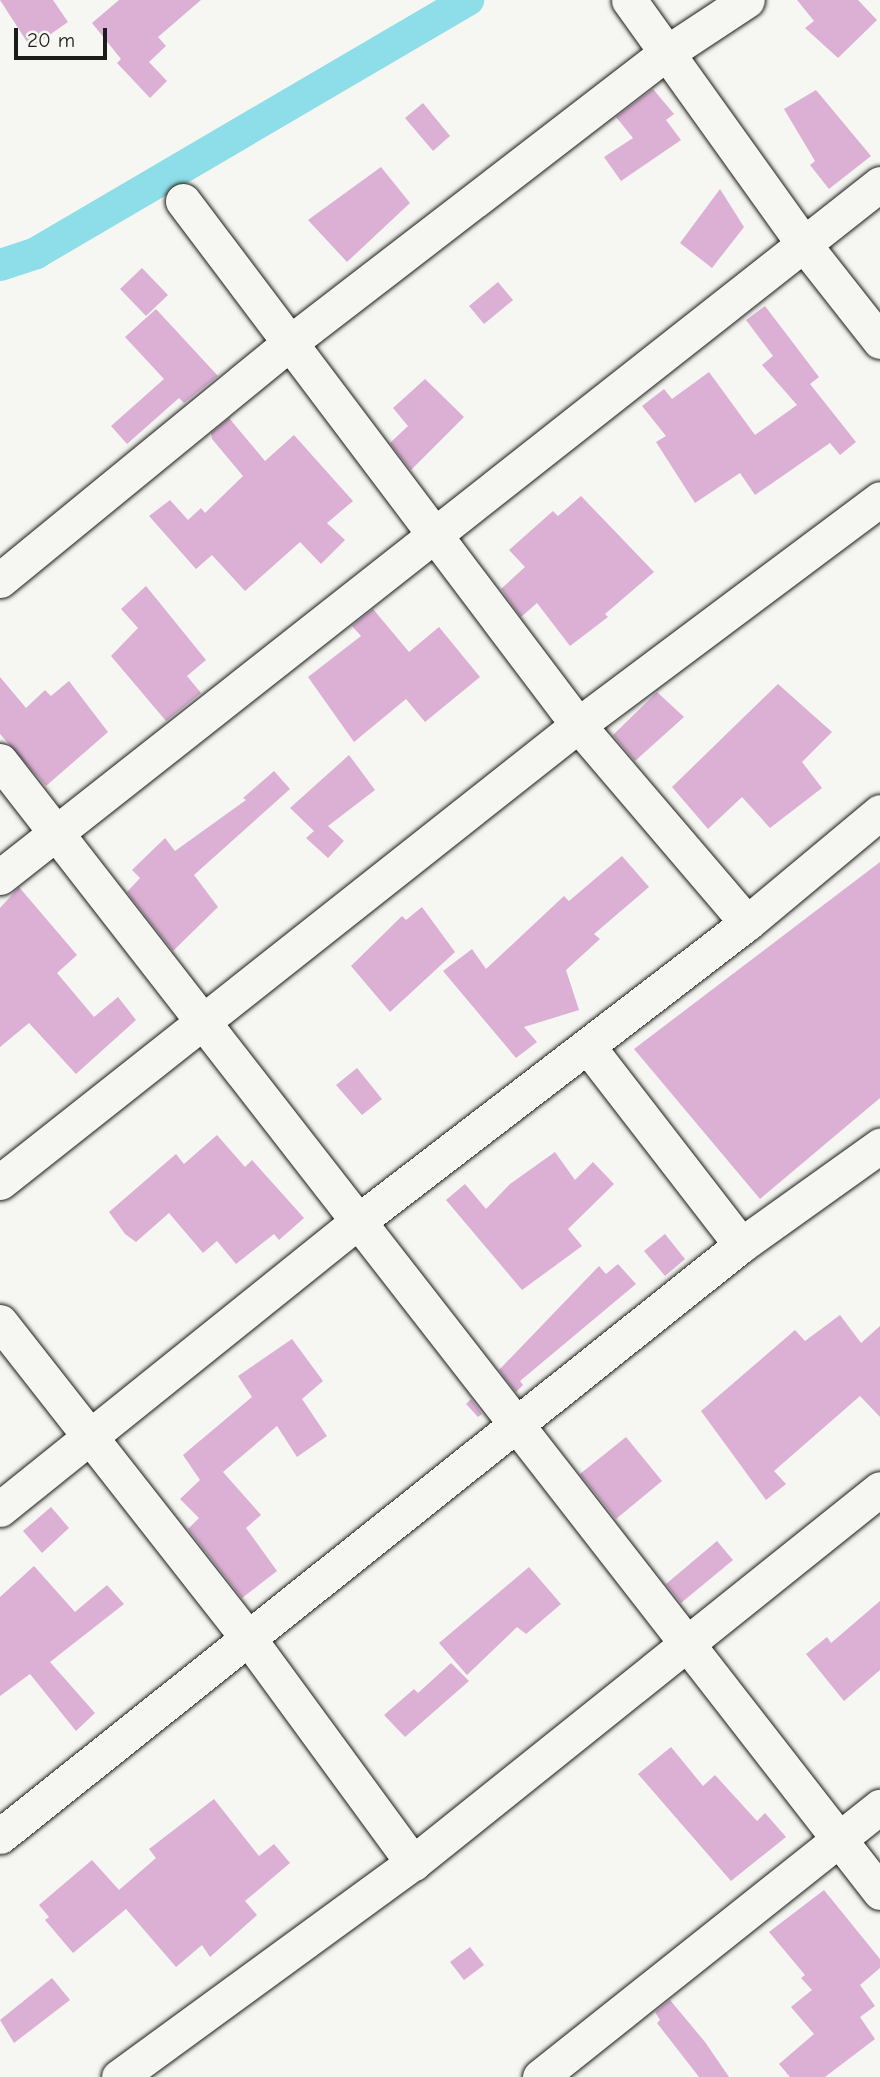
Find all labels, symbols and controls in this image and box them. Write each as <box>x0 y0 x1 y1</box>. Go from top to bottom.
scale bar <box>18 14 110 58</box>
text: 20 m <box>27 28 75 52</box>

